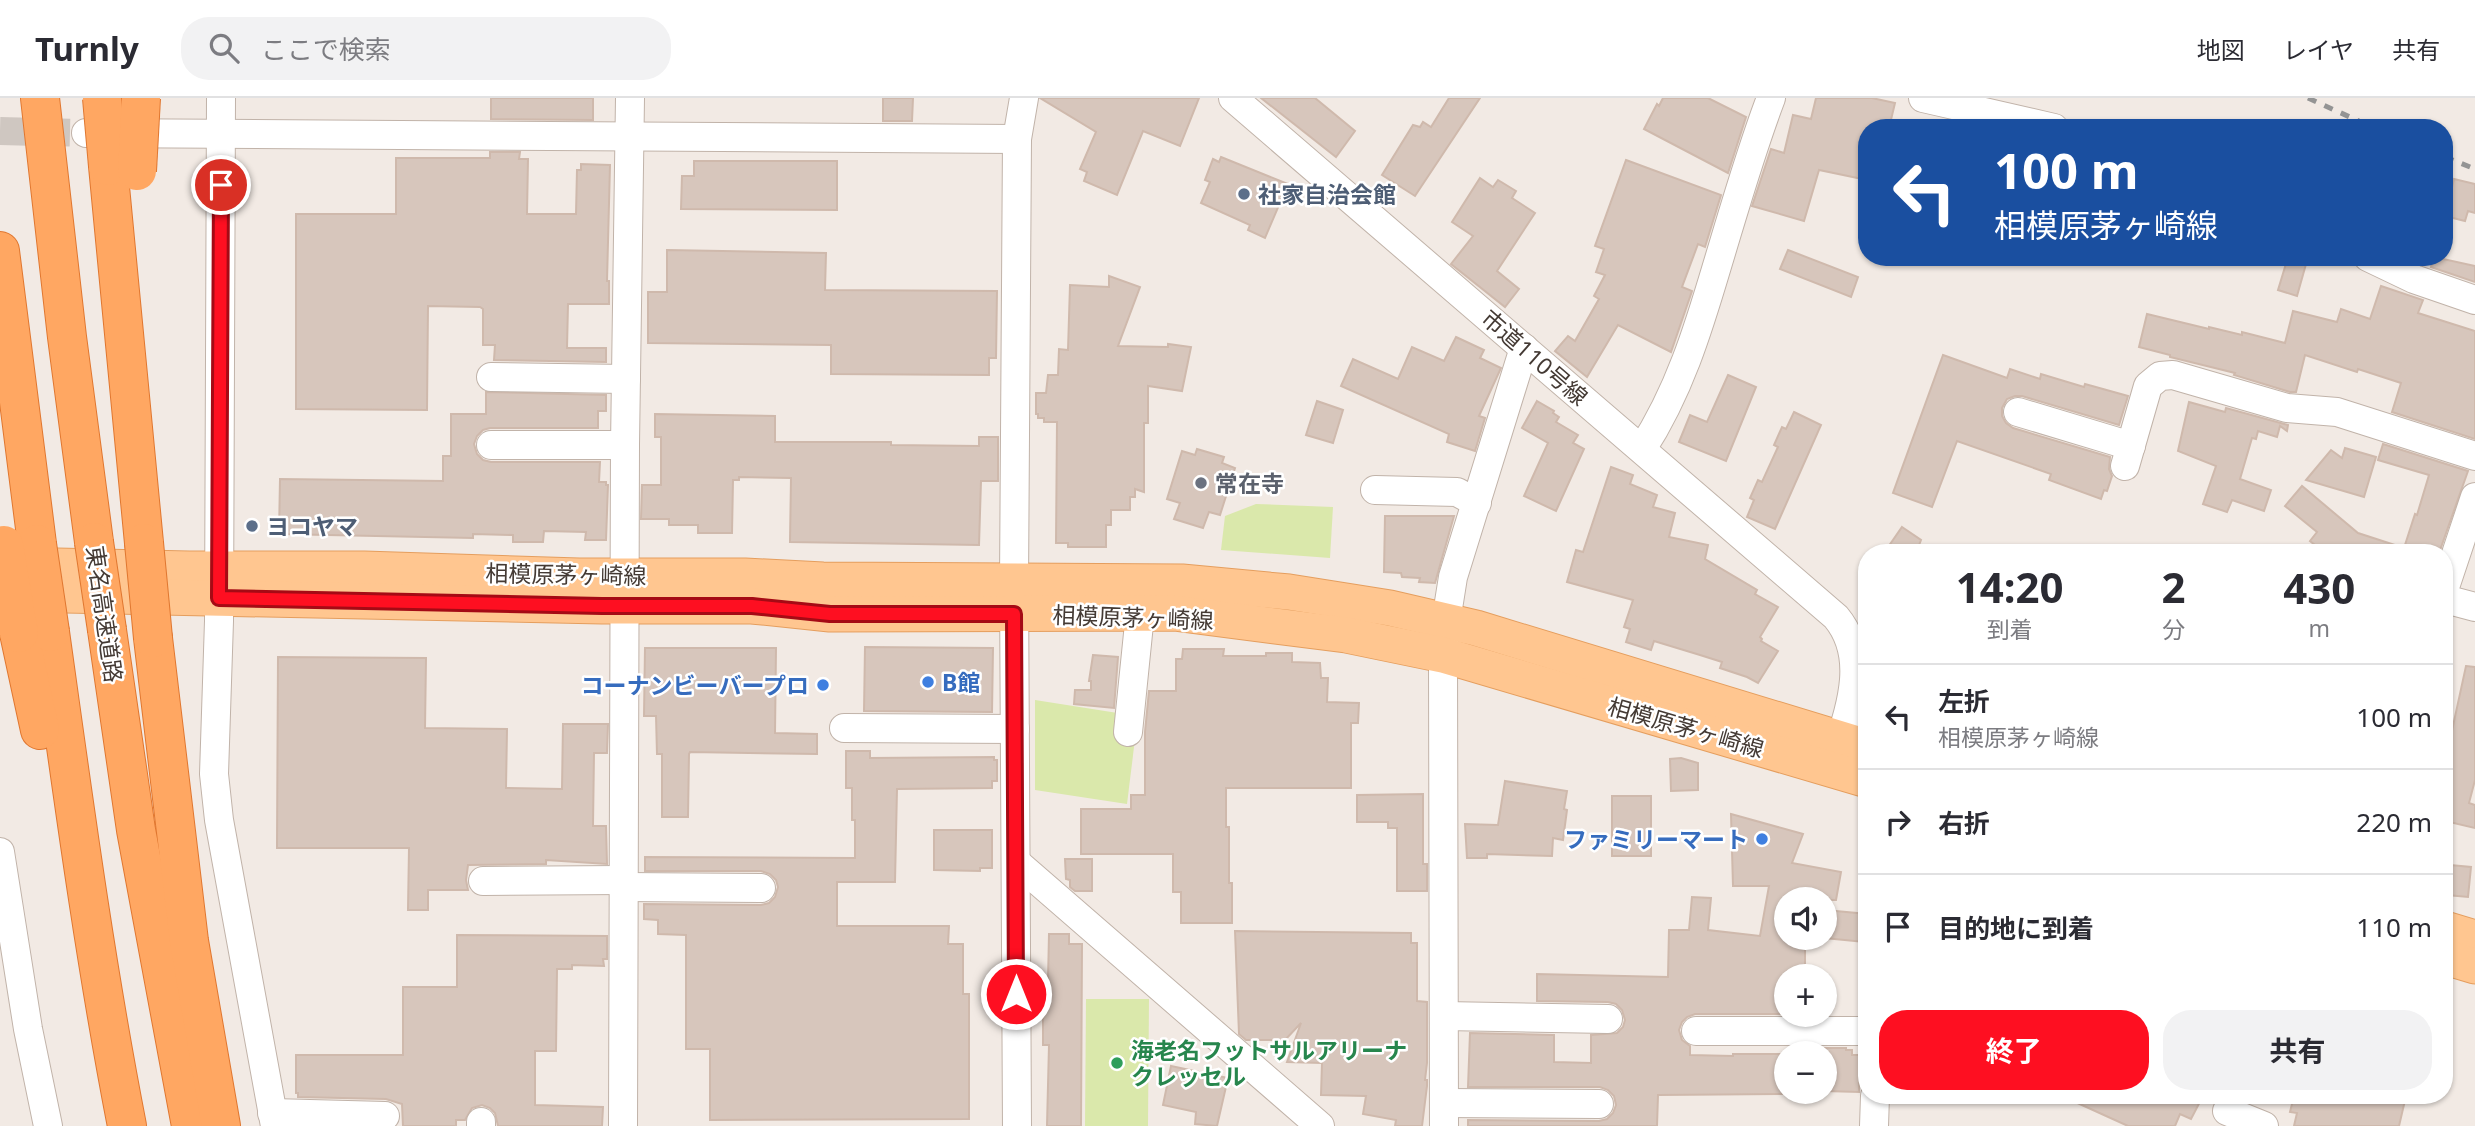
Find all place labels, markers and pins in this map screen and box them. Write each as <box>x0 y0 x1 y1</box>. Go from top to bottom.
pin <box>191 155 251 215</box>
place label: 社家自治会館 <box>1258 178 1396 210</box>
marker: 社家自治会館 <box>1236 186 1252 202</box>
place label: 常在寺 <box>1215 467 1284 499</box>
marker: 常在寺 <box>1193 475 1209 491</box>
place label: ヨコヤマ <box>266 510 358 542</box>
marker: ヨコヤマ <box>244 518 260 534</box>
place label: B館 <box>942 666 980 698</box>
place label: コーナンビーバープロ <box>581 669 809 701</box>
marker: B館 <box>920 674 936 690</box>
marker: コーナンビーバープロ <box>815 677 831 693</box>
place label: ファミリーマート <box>1564 823 1748 855</box>
marker: ファミリーマート <box>1754 831 1770 847</box>
place label: 海老名フットサルアリーナ クレッセル <box>1131 1034 1407 1092</box>
marker: 海老名フットサルアリーナ クレッセル <box>1109 1055 1125 1071</box>

